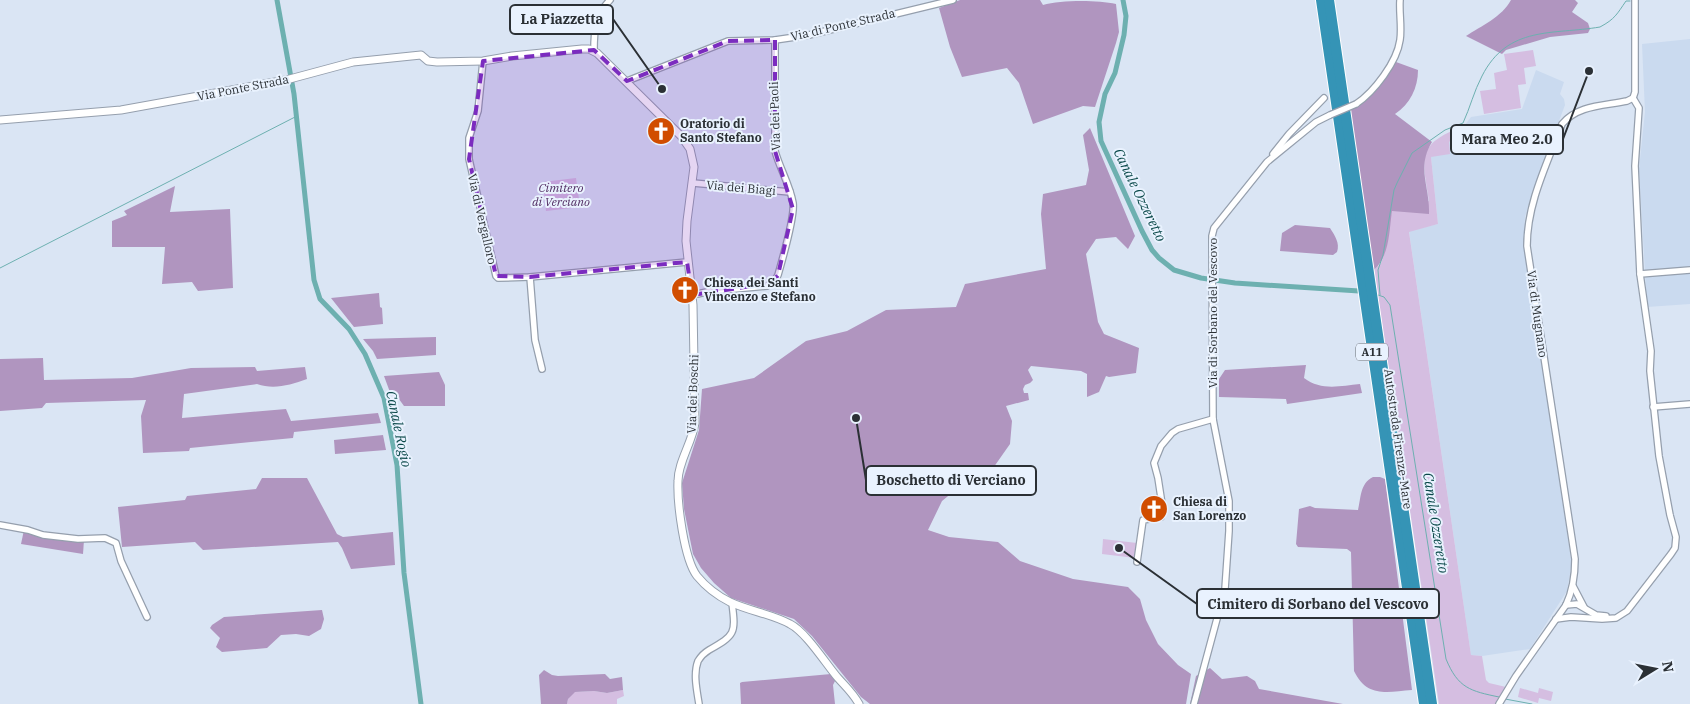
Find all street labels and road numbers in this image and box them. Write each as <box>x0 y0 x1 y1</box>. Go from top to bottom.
street label: Via di Ponte Strada <box>789 5 897 44</box>
street label: Via Ponte Strada <box>196 71 290 104</box>
street label: Via dei Paoli <box>766 81 783 151</box>
street label: Via di Vergalloro <box>465 172 500 266</box>
street label: Via dei Biagi <box>706 177 777 198</box>
street label: Via di Sorbano del Vescovo <box>1205 238 1220 388</box>
street label: Via di Mugnano <box>1524 269 1551 359</box>
road number: A11 <box>1356 344 1388 361</box>
street label: Via dei Boschi <box>684 354 701 434</box>
street label: Autostrada Firenze-Mare <box>1381 368 1416 510</box>

